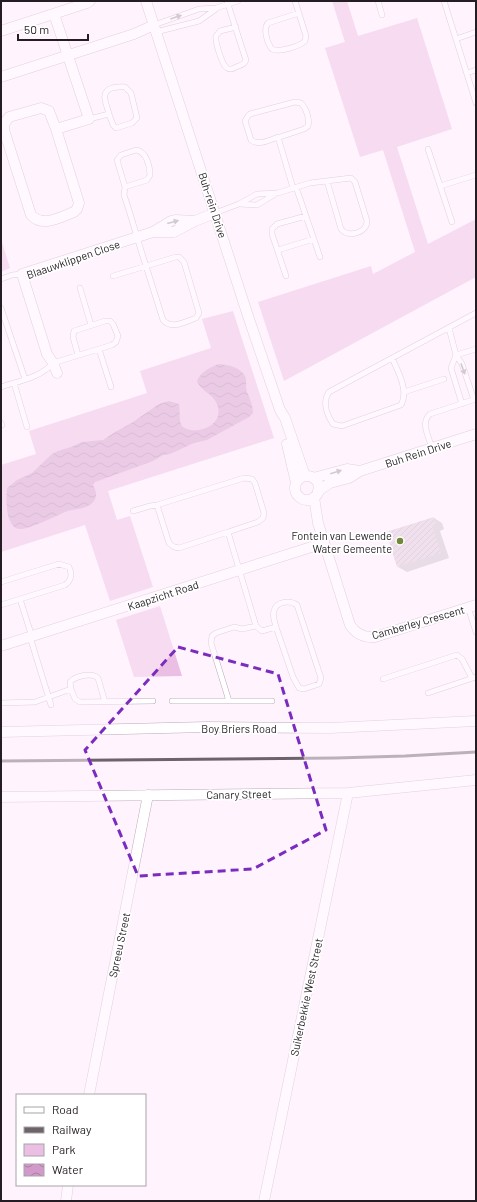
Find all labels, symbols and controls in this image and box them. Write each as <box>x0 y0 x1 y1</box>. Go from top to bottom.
one-way arrow <box>171 14 183 20</box>
scale bar <box>18 16 88 42</box>
text: 50 m <box>24 22 49 36</box>
street label: Buh-rein Drive <box>196 171 230 240</box>
one-way arrow <box>168 219 180 225</box>
street label: Blaauwklippen Close <box>25 237 121 281</box>
one-way arrow <box>461 363 467 375</box>
street label: Buh Rein Drive <box>383 436 453 470</box>
one-way arrow <box>330 469 342 475</box>
place label: Fontein van Lewende Water Gemeente <box>291 529 392 555</box>
marker: Fontein van Lewende Water Gemeente <box>395 536 405 546</box>
street label: Kaapzicht Road <box>126 577 200 613</box>
street label: Camberley Crescent <box>370 603 466 641</box>
street label: Boy Briers Road <box>201 722 277 735</box>
street label: Canary Street <box>206 787 272 801</box>
street label: Spreeu Street <box>106 911 132 979</box>
street label: Suikerbekkie West Street <box>287 937 325 1057</box>
legend <box>16 1094 146 1186</box>
text: Road <box>52 1102 79 1116</box>
text: Railway <box>52 1122 92 1136</box>
text: Park <box>52 1142 76 1156</box>
text: Water <box>52 1162 84 1176</box>

